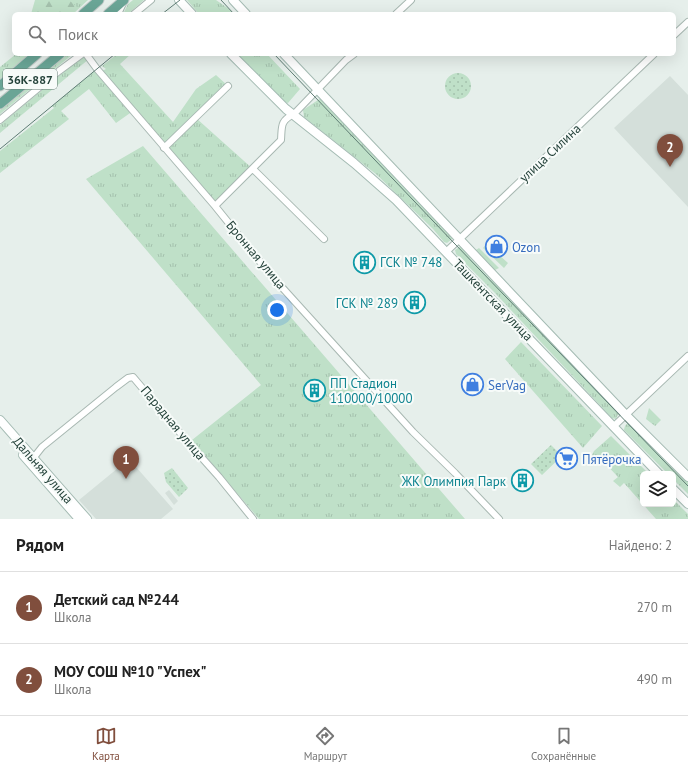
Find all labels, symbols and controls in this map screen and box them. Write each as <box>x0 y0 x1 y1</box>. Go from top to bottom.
search box <box>12 12 676 56</box>
icon: search <box>26 23 48 45</box>
text: Поиск <box>58 25 98 44</box>
road number: 36К-887 <box>3 69 57 89</box>
street label: улица Силина <box>516 120 584 186</box>
pin: 2 <box>657 134 683 167</box>
street label: Бронная улица <box>222 217 290 293</box>
shop icon: Ozon <box>483 234 509 260</box>
place label: Ozon <box>512 239 540 256</box>
building icon: ГСК № 748 <box>352 249 378 275</box>
place label: ГСК № 748 <box>380 254 442 271</box>
street label: Ташкентская улица <box>449 255 537 345</box>
building icon: ГСК № 289 <box>401 290 427 316</box>
place label: ГСК № 289 <box>336 295 398 312</box>
your location <box>267 300 287 320</box>
shop icon: SerVag <box>459 372 485 398</box>
place label: ПП Стадион 110000/10000 <box>330 375 413 407</box>
building icon: ПП Стадион 110000/10000 <box>302 377 328 403</box>
place label: SerVag <box>488 377 526 394</box>
street label: Парадная улица <box>137 382 209 464</box>
street label: Дальняя улица <box>9 433 77 507</box>
pin: 1 <box>113 446 139 479</box>
supermarket icon: Пятёрочка <box>554 446 580 472</box>
place label: Пятёрочка <box>582 451 641 468</box>
building icon: ЖК Олимпия Парк <box>509 468 535 494</box>
map controls <box>640 471 676 507</box>
button: layers <box>640 471 676 507</box>
place label: ЖК Олимпия Парк <box>401 473 507 490</box>
text: Рядом <box>16 534 64 556</box>
text: Найдено: 2 <box>609 537 672 554</box>
text: Детский сад №244 <box>54 590 179 609</box>
text: 1 <box>25 599 33 616</box>
text: 270 m <box>637 599 672 616</box>
text: Школа <box>54 609 91 626</box>
text: МОУ СОШ №10 "Успех" <box>54 662 207 681</box>
text: 2 <box>25 671 33 688</box>
text: 490 m <box>637 671 672 688</box>
text: Школа <box>54 681 91 698</box>
tab: Карта <box>92 725 120 763</box>
tab: Маршрут <box>304 725 347 763</box>
tab: Сохранённые <box>531 725 596 763</box>

